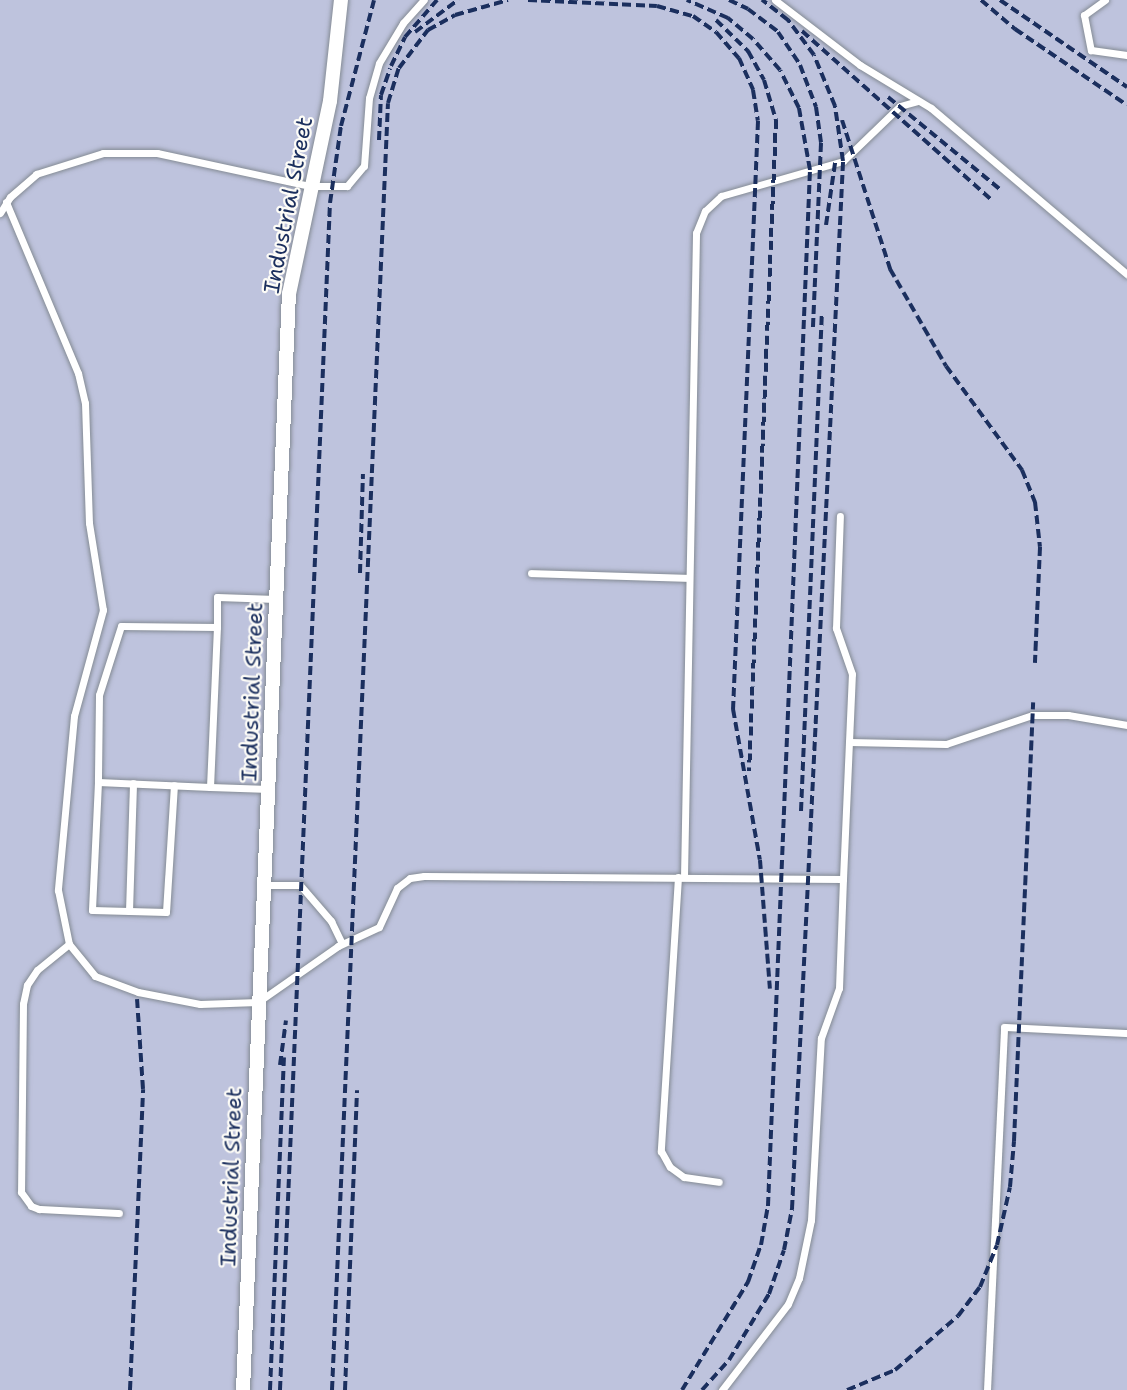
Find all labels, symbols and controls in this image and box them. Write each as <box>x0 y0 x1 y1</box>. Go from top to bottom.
street label: Industrial Street <box>258 115 318 295</box>
street label: Industrial Street <box>236 602 268 782</box>
street label: Industrial Street <box>215 1087 247 1267</box>

